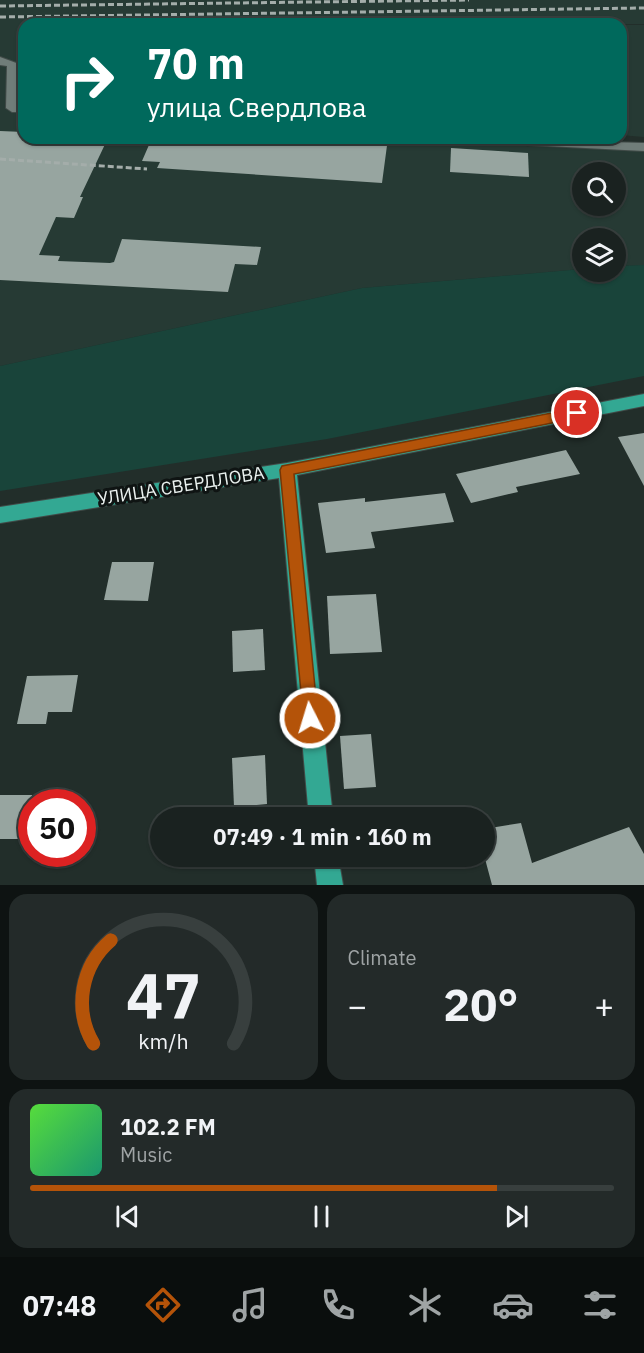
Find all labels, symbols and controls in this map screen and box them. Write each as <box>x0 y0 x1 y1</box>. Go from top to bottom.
text: 70 m <box>147 36 245 91</box>
icon: right <box>48 42 126 120</box>
text: улица Свердлова <box>147 89 366 124</box>
map controls <box>572 162 626 282</box>
button: search <box>572 162 626 216</box>
button: layers <box>572 228 626 282</box>
pin <box>551 387 602 438</box>
icon: arrive <box>560 396 593 429</box>
street label: УЛИЦА СВЕРДЛОВА <box>96 461 266 510</box>
position arrow <box>278 686 342 750</box>
speed limit sign: 50 <box>18 789 96 867</box>
text: 07:49 · 1 min · 160 m <box>213 822 432 851</box>
text: Climate <box>348 944 416 971</box>
text: 47 <box>126 954 201 1035</box>
text: 20° <box>443 975 518 1033</box>
text: − <box>348 984 367 1027</box>
text: + <box>594 984 614 1027</box>
text: km/h <box>138 1027 188 1055</box>
text: 102.2 FM <box>120 1112 216 1141</box>
text: Music <box>120 1141 172 1168</box>
icon: previous <box>111 1200 144 1233</box>
icon: pause <box>305 1200 338 1233</box>
icon: next <box>500 1200 533 1233</box>
icon: directions <box>142 1284 184 1326</box>
icon: music <box>229 1284 271 1326</box>
icon: phone <box>317 1284 359 1326</box>
icon: climate <box>404 1284 446 1326</box>
icon: car <box>492 1284 534 1326</box>
icon: filters <box>579 1284 621 1326</box>
text: 07:48 <box>23 1288 96 1323</box>

